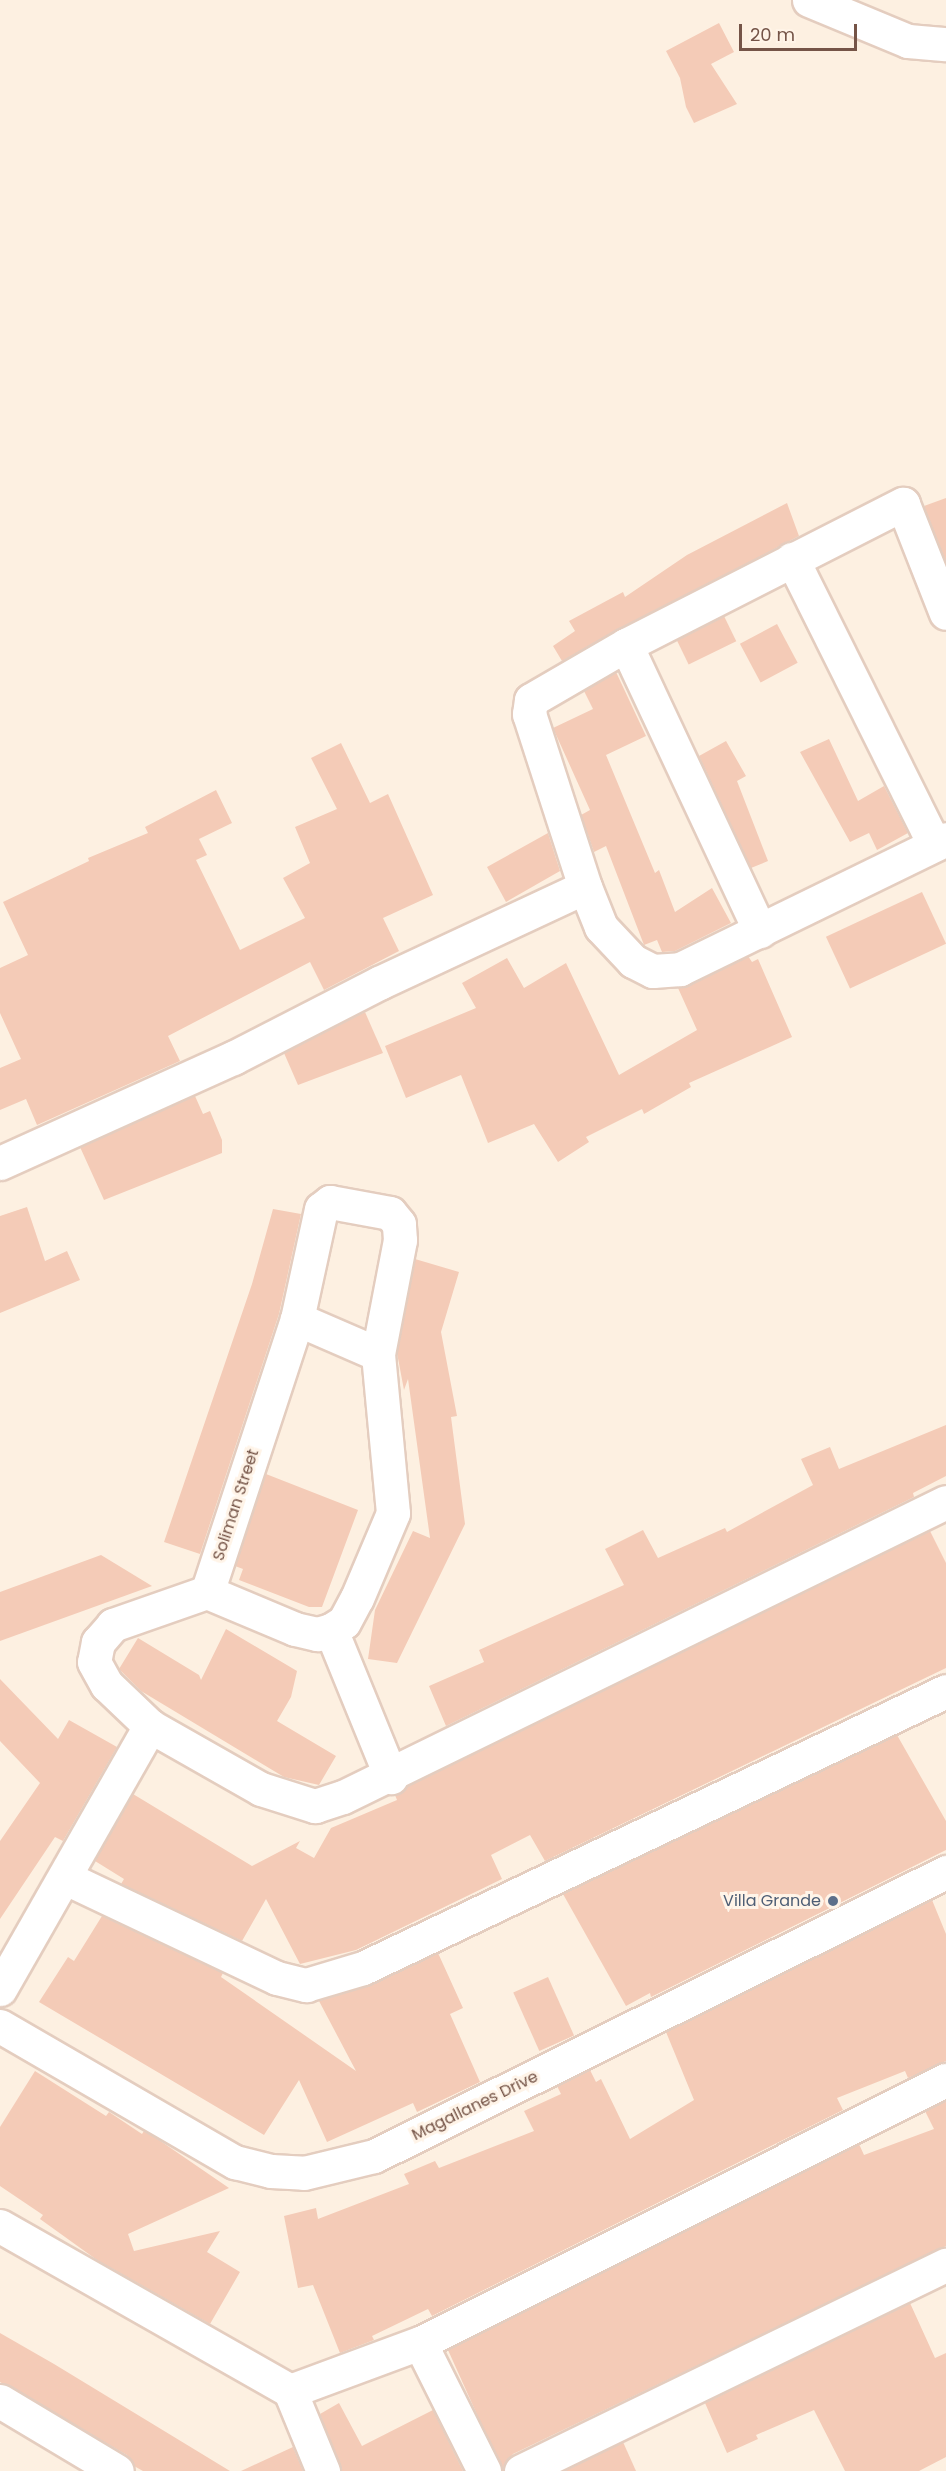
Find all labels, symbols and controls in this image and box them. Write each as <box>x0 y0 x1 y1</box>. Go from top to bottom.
scale bar <box>742 12 860 50</box>
text: 20 m <box>750 22 795 47</box>
street label: Soliman Street <box>209 1447 263 1563</box>
place label: Villa Grande <box>723 1891 821 1911</box>
marker: Villa Grande <box>826 1894 840 1908</box>
street label: Magallanes Drive <box>409 2067 541 2145</box>

